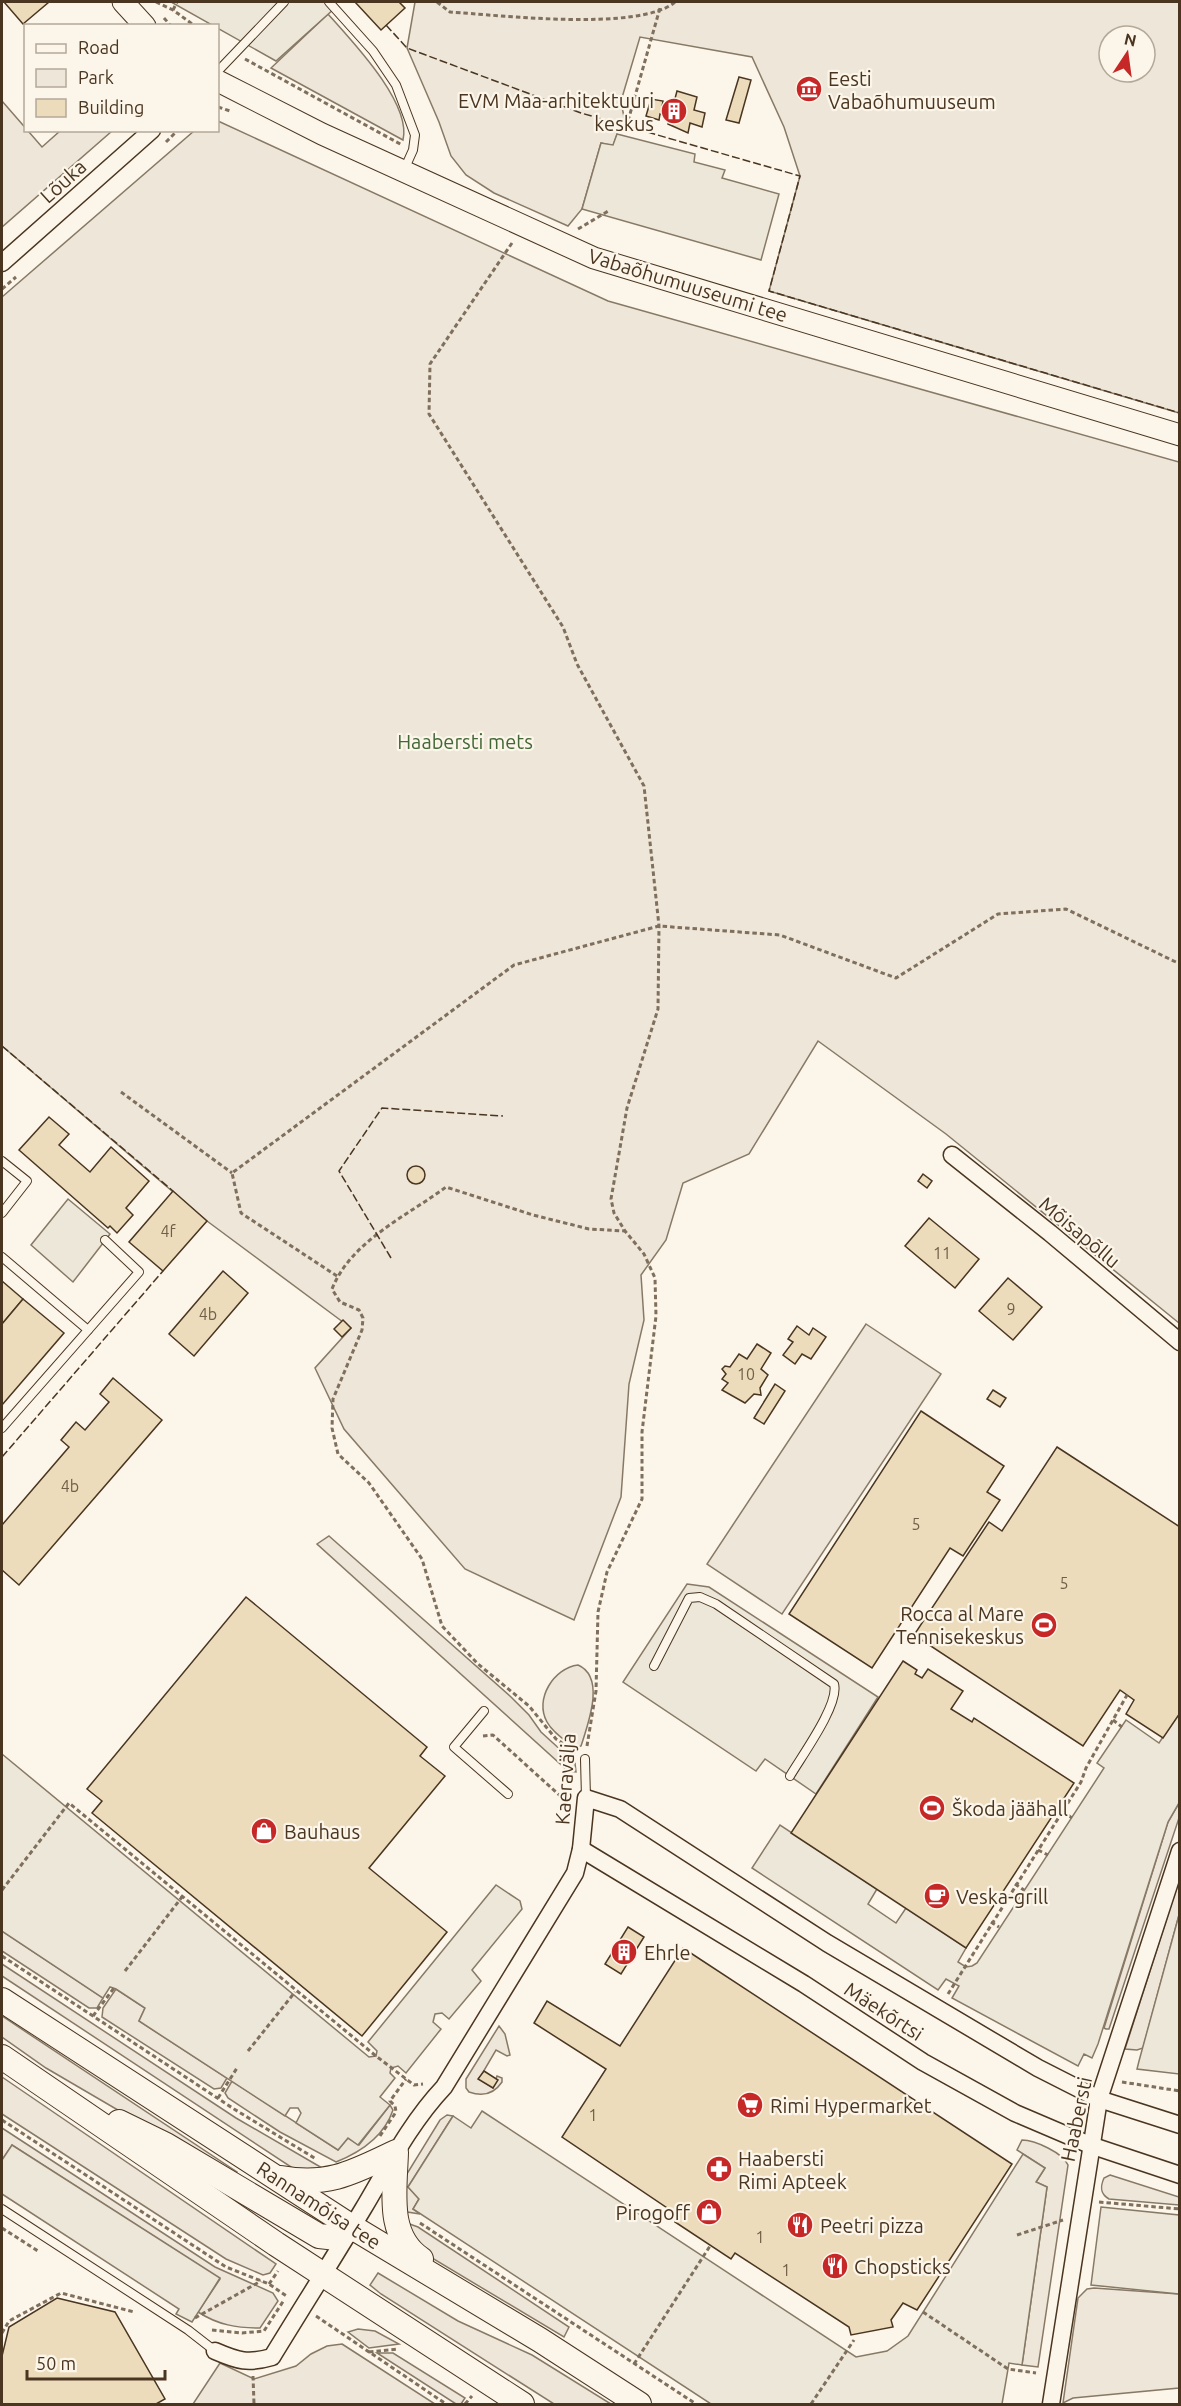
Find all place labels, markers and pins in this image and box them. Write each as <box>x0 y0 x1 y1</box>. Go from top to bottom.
place label: Eesti Vabaõhumuuseum <box>828 67 996 113</box>
museum icon: Eesti Vabaõhumuuseum <box>794 74 824 104</box>
place label: EVM Maa-arhitektuuri keskus <box>458 89 654 135</box>
building icon: EVM Maa-arhitektuuri keskus <box>659 96 689 126</box>
place label: Rocca al Mare Tennisekeskus <box>896 1602 1024 1648</box>
sports icon: Rocca al Mare Tennisekeskus <box>1029 1610 1059 1640</box>
sports icon: Škoda jäähall <box>917 1793 947 1823</box>
place label: Škoda jäähall <box>952 1797 1068 1820</box>
shop icon: Bauhaus <box>249 1816 279 1846</box>
place label: Bauhaus <box>284 1820 360 1843</box>
cafe icon: Veska-grill <box>922 1881 952 1911</box>
place label: Veska-grill <box>956 1885 1048 1908</box>
building icon: Ehrle <box>609 1937 639 1967</box>
place label: Ehrle <box>644 1941 691 1964</box>
supermarket icon: Rimi Hypermarket <box>735 2090 765 2120</box>
place label: Rimi Hypermarket <box>770 2094 932 2117</box>
place label: Haabersti Rimi Apteek <box>738 2147 847 2193</box>
pharmacy icon: Haabersti Rimi Apteek <box>704 2154 734 2184</box>
shop icon: Pirogoff <box>694 2197 724 2227</box>
place label: Pirogoff <box>615 2201 691 2224</box>
restaurant icon: Peetri pizza <box>785 2210 815 2240</box>
place label: Peetri pizza <box>820 2214 924 2237</box>
restaurant icon: Chopsticks <box>820 2251 850 2281</box>
place label: Chopsticks <box>854 2255 951 2278</box>

